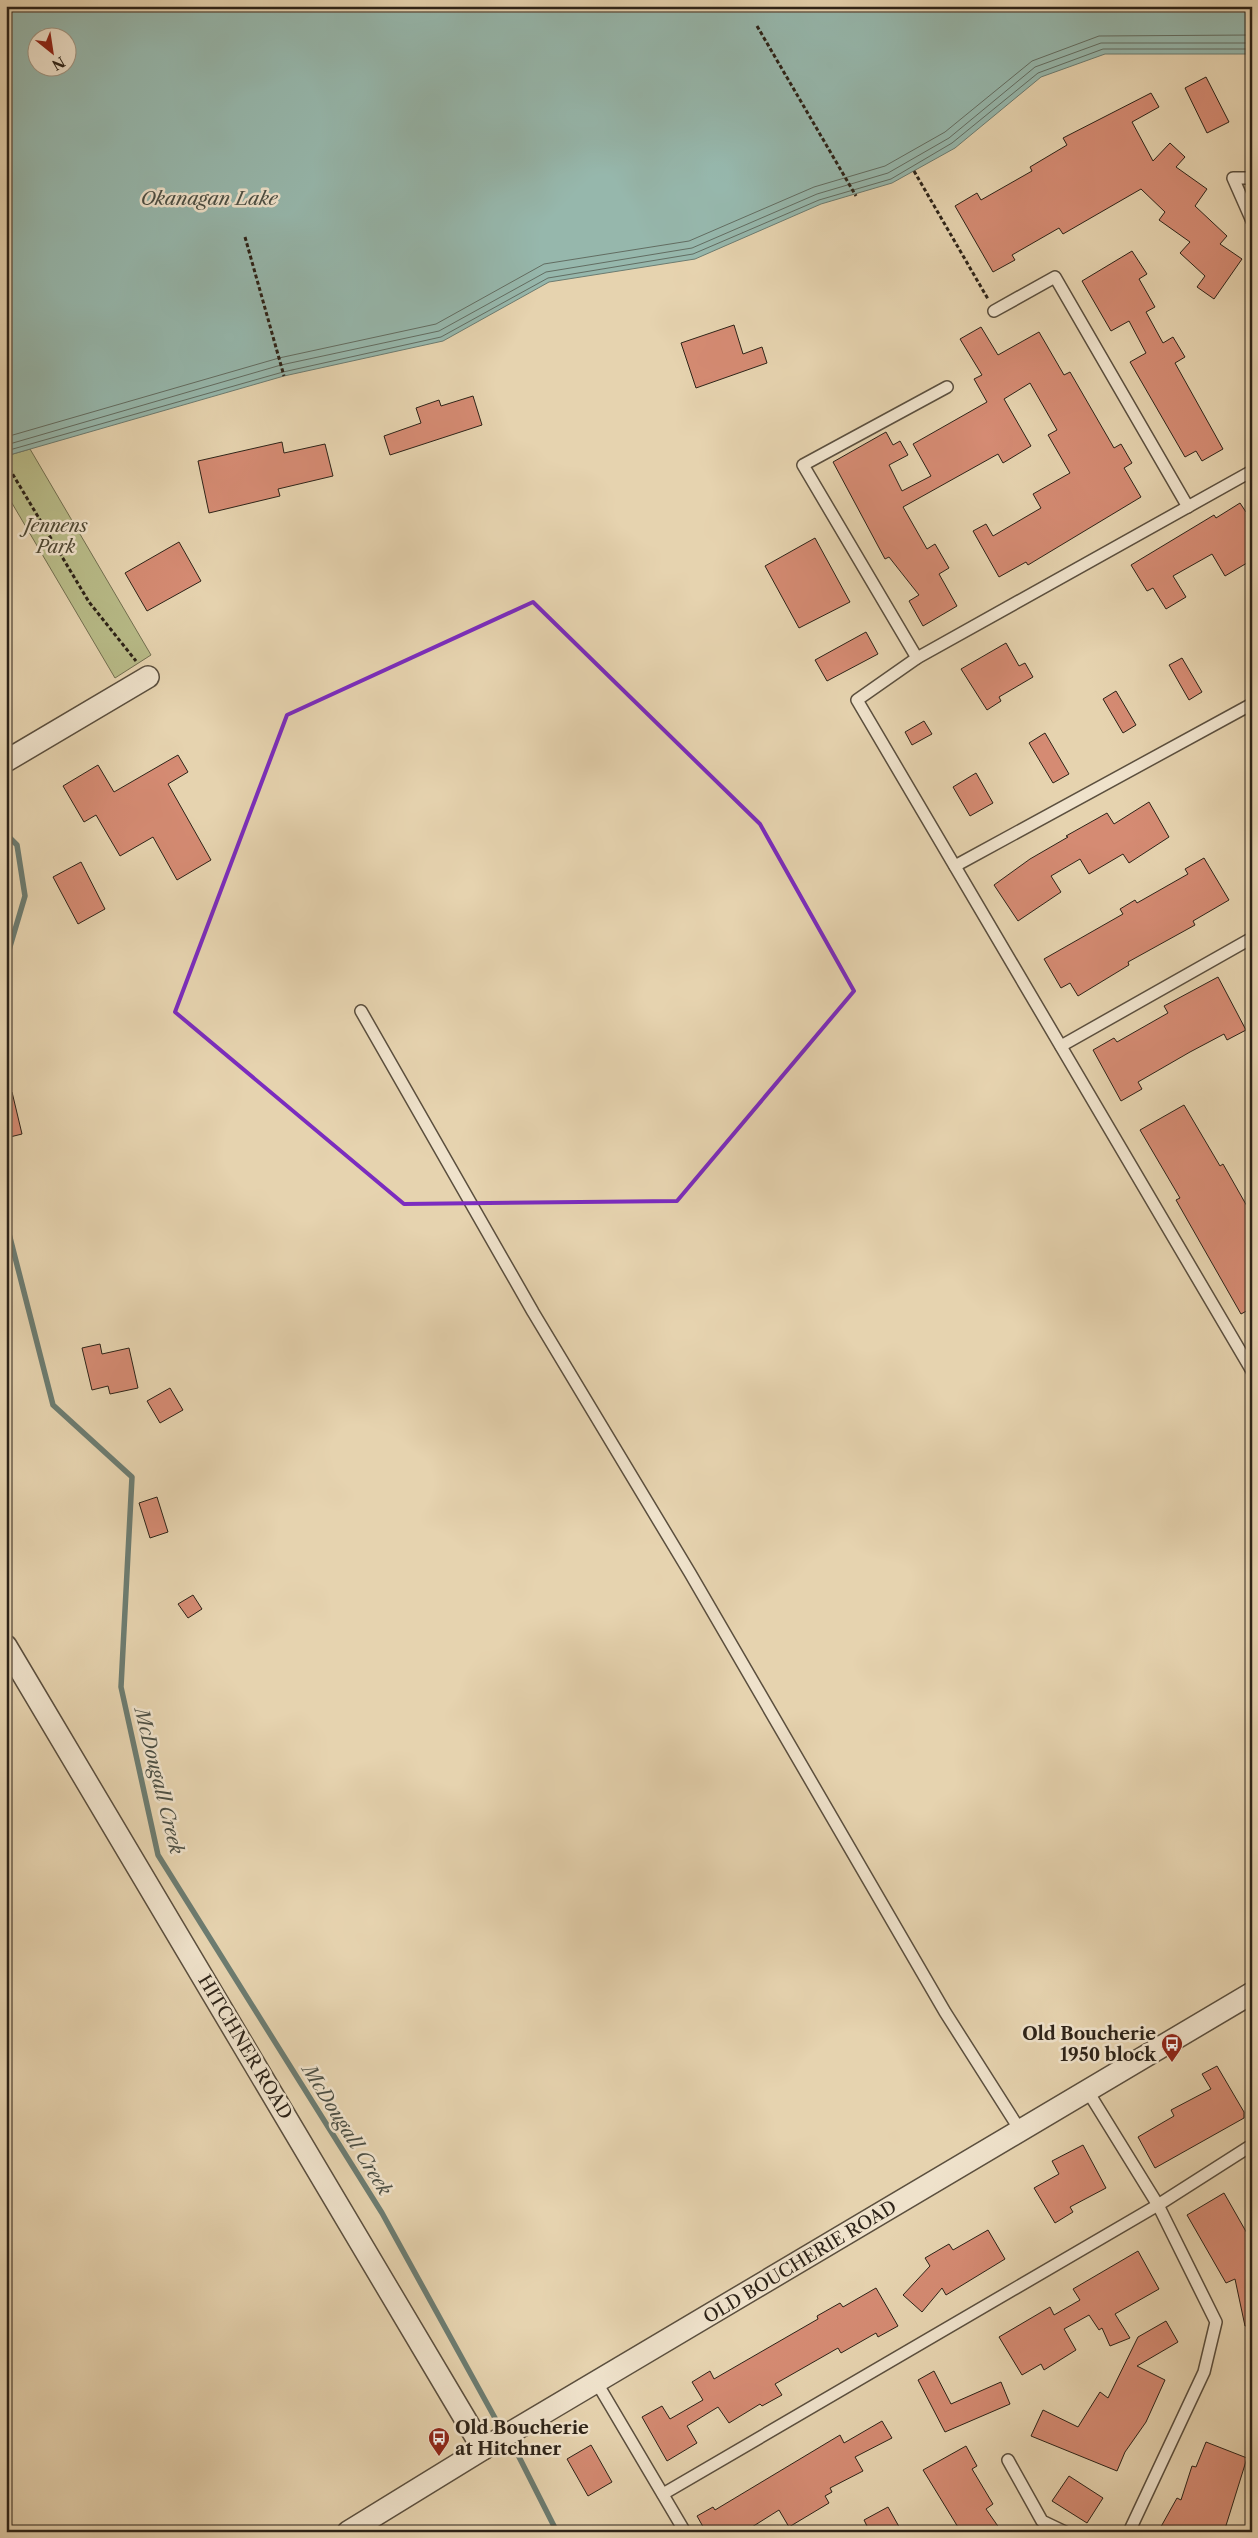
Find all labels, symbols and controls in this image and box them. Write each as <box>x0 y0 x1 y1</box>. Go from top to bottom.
north arrow <box>28 28 78 78</box>
text: N <box>49 52 68 74</box>
water label: Okanagan Lake <box>140 187 278 210</box>
park label: Jennens Park <box>19 515 88 558</box>
water label: McDougall Creek <box>129 1703 188 1857</box>
street label: HITCHNER ROAD <box>193 1971 297 2123</box>
place label: Old Boucherie 1950 block <box>1022 2023 1157 2066</box>
bus stop icon: Old Boucherie 1950 block <box>1160 2032 1184 2063</box>
water label: McDougall Creek <box>296 2059 397 2200</box>
street label: OLD BOUCHERIE ROAD <box>700 2196 900 2328</box>
place label: Old Boucherie at Hitchner <box>455 2417 589 2460</box>
bus stop icon: Old Boucherie at Hitchner <box>427 2426 451 2457</box>

